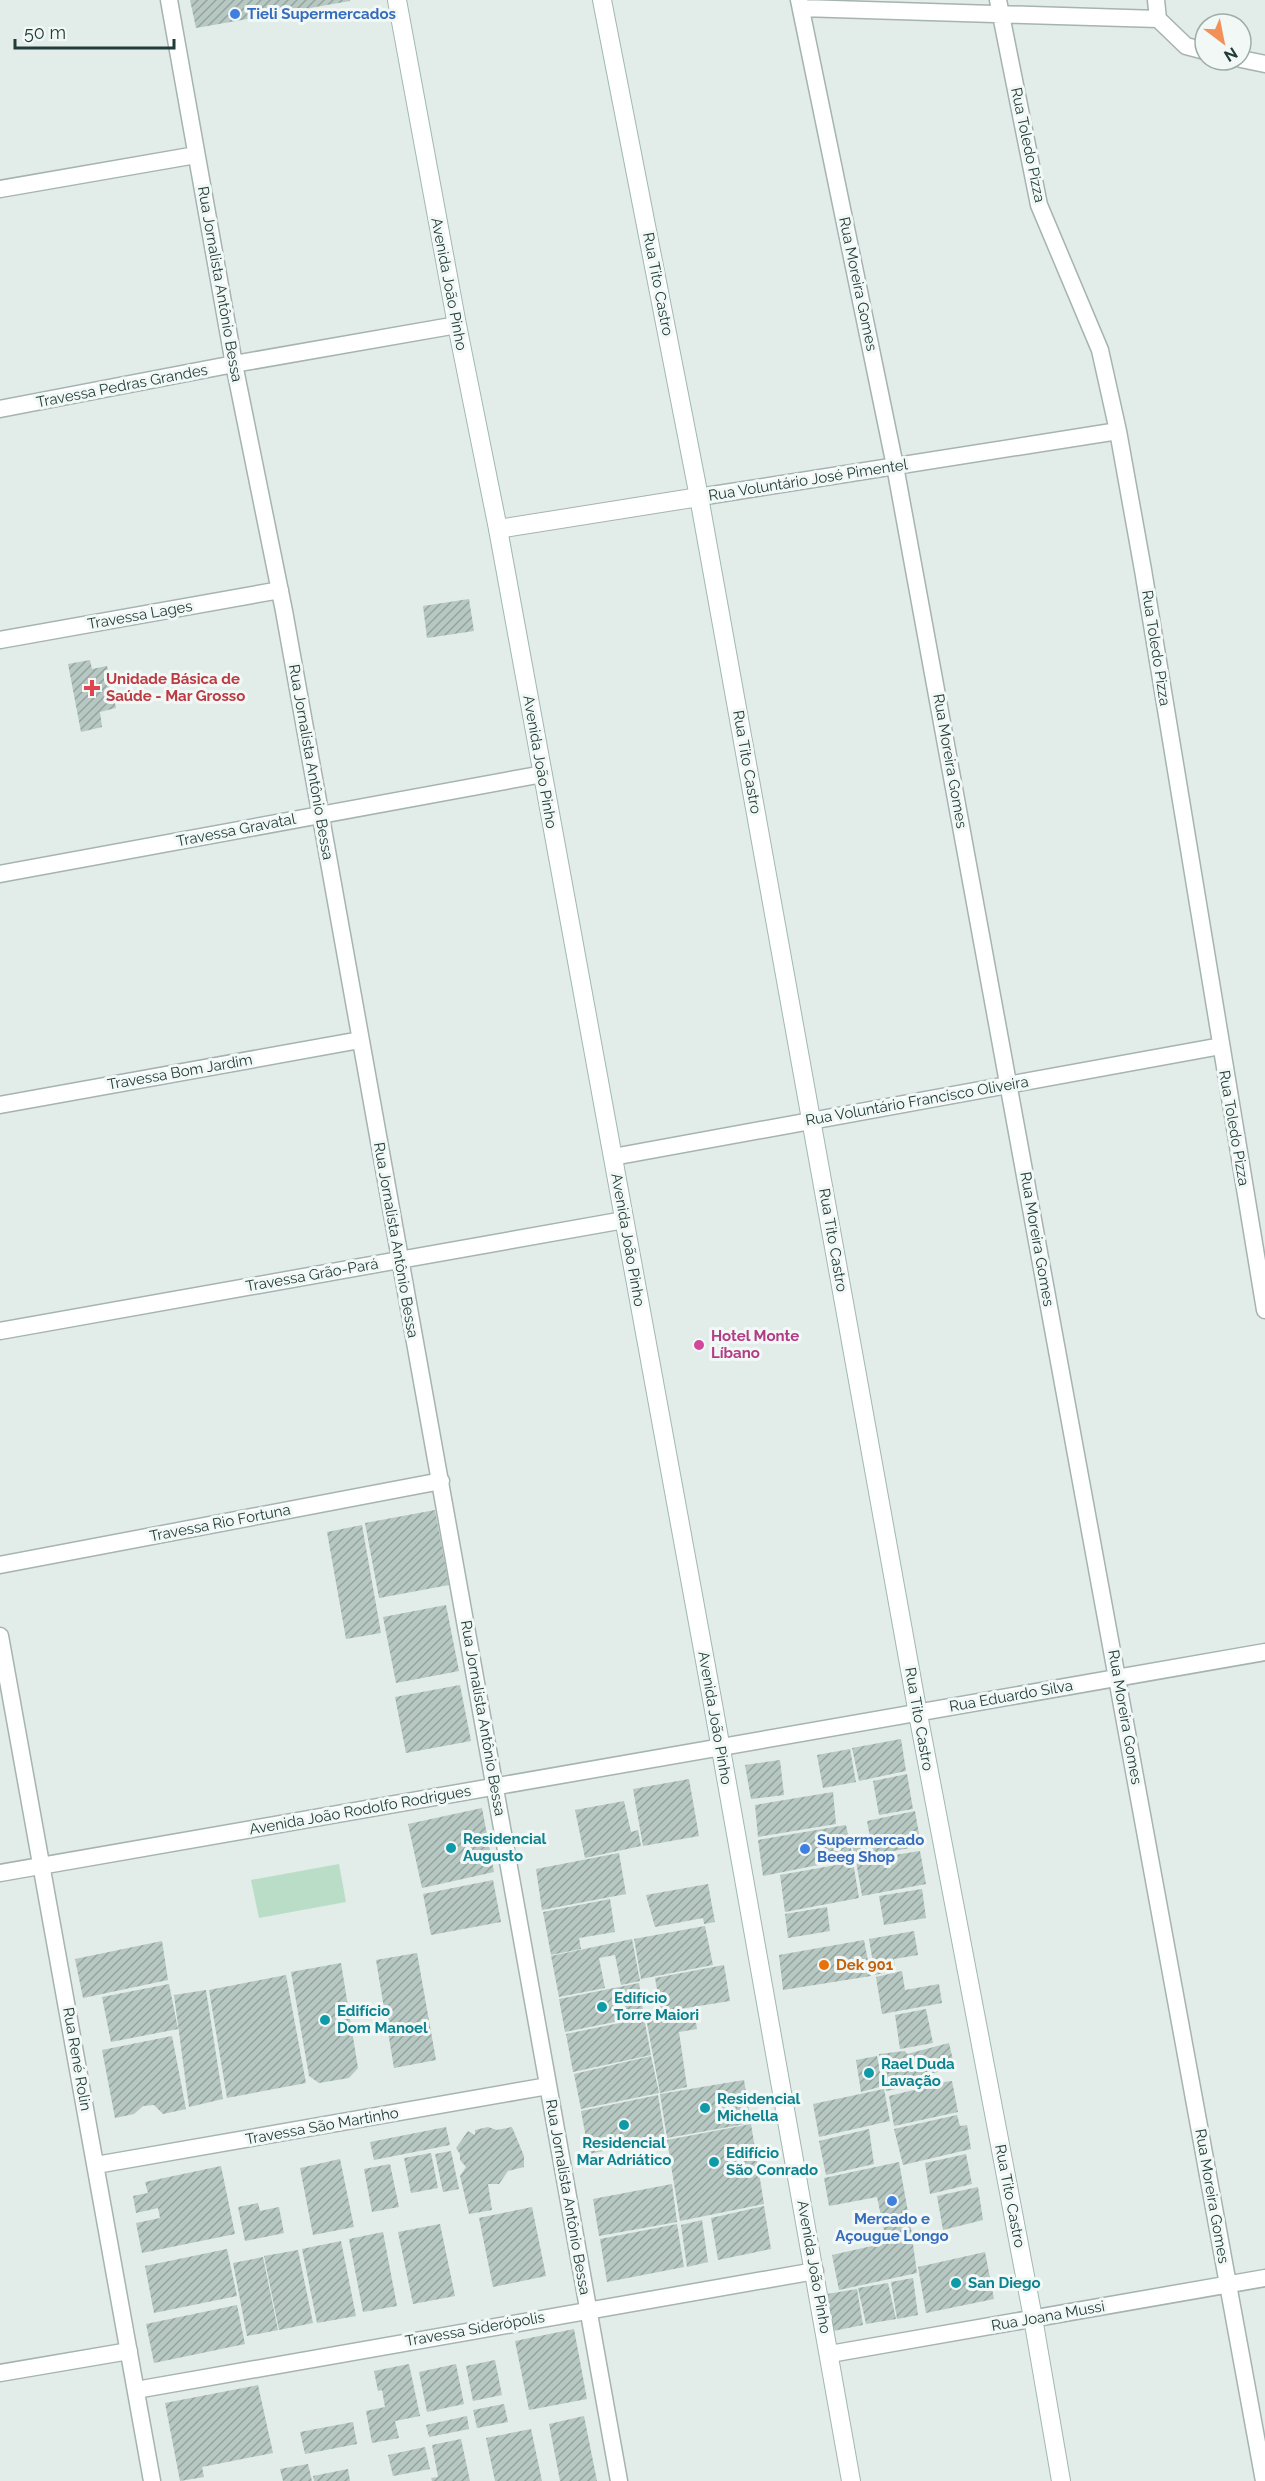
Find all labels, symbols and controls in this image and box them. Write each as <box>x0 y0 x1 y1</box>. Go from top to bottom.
place label: Tieli Supermercados <box>247 5 396 23</box>
marker: Tieli Supermercados <box>228 7 242 21</box>
scale bar <box>15 12 174 50</box>
north arrow <box>1193 12 1253 72</box>
text: 50 m <box>24 22 66 43</box>
text: N <box>1220 43 1241 66</box>
street label: Rua Toledo Pizza <box>1007 86 1049 204</box>
street label: Rua Jornalista Antônio Bessa <box>194 185 246 383</box>
street label: Rua Moreira Gomes <box>835 215 881 353</box>
street label: Avenida João Pinho <box>427 216 471 352</box>
street label: Rua Tito Castro <box>639 231 677 337</box>
street label: Travessa Pedras Grandes <box>35 361 209 411</box>
street label: Rua Voluntário José Pimentel <box>707 455 910 505</box>
street label: Rua Toledo Pizza <box>1138 589 1174 707</box>
street label: Travessa Lages <box>86 597 194 633</box>
street label: Rua Jornalista Antônio Bessa <box>285 663 337 861</box>
place label: Unidade Básica de Saúde - Mar Grosso <box>106 670 245 705</box>
marker: Unidade Básica de Saúde - Mar Grosso <box>83 679 101 697</box>
street label: Rua Moreira Gomes <box>929 692 971 830</box>
street label: Avenida João Pinho <box>519 694 561 830</box>
street label: Rua Tito Castro <box>729 709 765 815</box>
street label: Travessa Gravatal <box>175 809 298 850</box>
street label: Travessa Bom Jardim <box>106 1050 254 1094</box>
street label: Rua Toledo Pizza <box>1215 1069 1253 1187</box>
street label: Rua Voluntário Francisco Oliveira <box>804 1072 1030 1130</box>
street label: Rua Jornalista Antônio Bessa <box>370 1141 422 1339</box>
street label: Rua Moreira Gomes <box>1016 1170 1058 1308</box>
street label: Avenida João Pinho <box>607 1172 649 1308</box>
street label: Rua Tito Castro <box>815 1187 851 1293</box>
street label: Travessa Grão-Pará <box>244 1254 380 1296</box>
place label: Hotel Monte Líbano <box>711 1327 799 1362</box>
marker: Hotel Monte Líbano <box>692 1338 706 1352</box>
street label: Travessa Rio Fortuna <box>148 1501 292 1545</box>
street label: Rua Jornalista Antônio Bessa <box>457 1619 509 1817</box>
street label: Rua Moreira Gomes <box>1104 1648 1146 1786</box>
street label: Avenida João Pinho <box>694 1650 736 1786</box>
street label: Rua Tito Castro <box>901 1666 937 1772</box>
street label: Rua Eduardo Silva <box>948 1676 1074 1716</box>
street label: Avenida João Rodolfo Rodrigues <box>248 1782 472 1838</box>
place label: Residencial Augusto <box>463 1830 547 1865</box>
place label: Supermercado Beeg Shop <box>817 1831 924 1866</box>
marker: Residencial Augusto <box>444 1841 458 1855</box>
marker: Supermercado Beeg Shop <box>798 1842 812 1856</box>
place label: Dek 901 <box>836 1956 894 1974</box>
marker: Dek 901 <box>817 1958 831 1972</box>
place label: Edifício Torre Maiori <box>614 1989 699 2024</box>
marker: Edifício Torre Maiori <box>595 2000 609 2014</box>
place label: Edifício Dom Manoel <box>337 2002 428 2037</box>
street label: Rua René Rolin <box>59 2006 95 2112</box>
marker: Edifício Dom Manoel <box>318 2013 332 2027</box>
place label: Rael Duda Lavação <box>881 2055 955 2090</box>
marker: Rael Duda Lavação <box>862 2066 876 2080</box>
place label: Residencial Michella <box>717 2090 801 2125</box>
street label: Rua Jornalista Antônio Bessa <box>542 2098 594 2296</box>
marker: Residencial Michella <box>698 2101 712 2115</box>
street label: Travessa São Martinho <box>244 2104 400 2148</box>
marker: Residencial Mar Adriático <box>617 2118 631 2132</box>
street label: Rua Moreira Gomes <box>1191 2127 1233 2265</box>
place label: Residencial Mar Adriático <box>577 2134 671 2169</box>
street label: Rua Tito Castro <box>991 2143 1029 2249</box>
place label: Edifício São Conrado <box>726 2144 818 2179</box>
marker: Edifício São Conrado <box>707 2155 721 2169</box>
marker: Mercado e Açougue Longo <box>885 2194 899 2208</box>
street label: Avenida João Pinho <box>793 2199 835 2335</box>
place label: Mercado e Açougue Longo <box>835 2210 949 2245</box>
place label: San Diego <box>968 2274 1041 2292</box>
marker: San Diego <box>949 2276 963 2290</box>
street label: Rua Joana Mussi <box>990 2297 1106 2335</box>
street label: Travessa Siderópolis <box>404 2308 546 2350</box>

